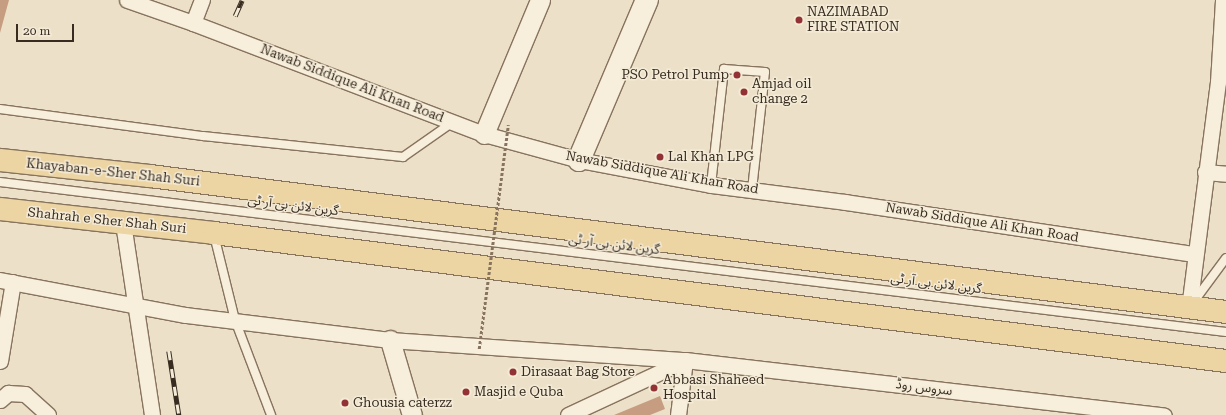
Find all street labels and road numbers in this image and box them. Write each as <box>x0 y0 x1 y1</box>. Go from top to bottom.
street label: Nawab Siddique Ali Khan Road <box>258 42 446 126</box>
street label: Nawab Siddique Ali Khan Road <box>564 148 760 198</box>
street label: Khayaban-e-Sher Shah Suri <box>25 156 201 190</box>
street label: گرین لائن بی آر ٹی <box>247 193 339 219</box>
street label: Nawab Siddique Ali Khan Road <box>884 200 1080 246</box>
street label: Shahrah e Sher Shah Suri <box>27 205 187 237</box>
street label: گرین لائن بی آر ٹی <box>568 232 660 258</box>
street label: گرین لائن بی آر ٹی <box>890 271 982 297</box>
street label: سروس روڈ <box>895 377 953 399</box>

